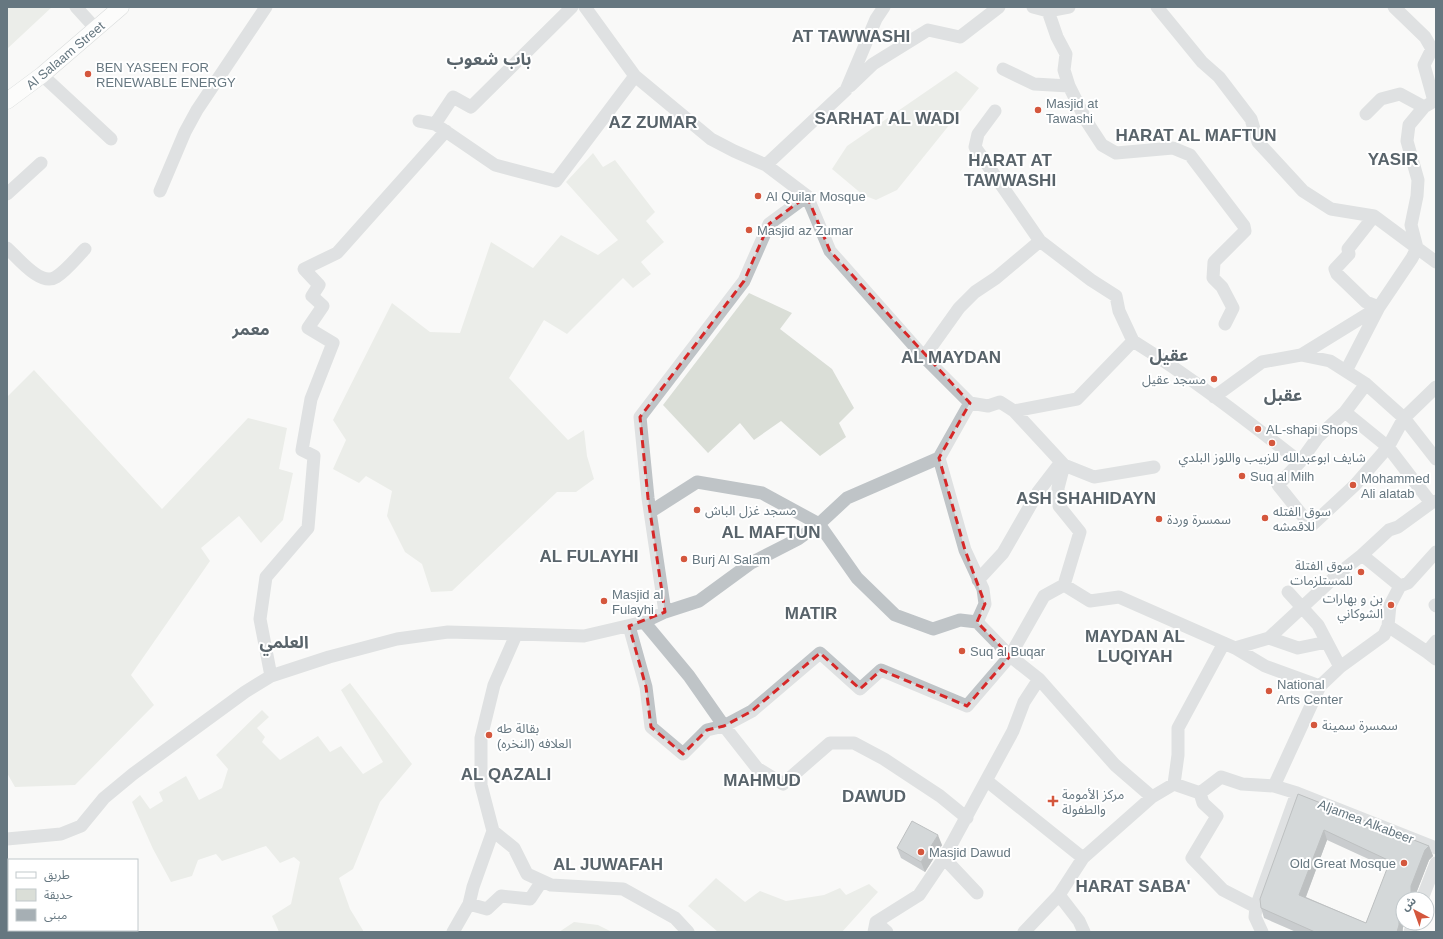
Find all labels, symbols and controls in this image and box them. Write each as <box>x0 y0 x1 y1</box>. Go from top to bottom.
street label: Al Salaam Street <box>23 18 108 92</box>
district label: AT TAWWASHI <box>792 27 910 46</box>
district label: باب شعوب <box>447 50 531 69</box>
place label: BEN YASEEN FOR RENEWABLE ENERGY <box>96 60 236 90</box>
marker: BEN YASEEN FOR RENEWABLE ENERGY <box>83 69 93 79</box>
place label: Masjid at Tawashi <box>1046 96 1098 126</box>
marker: Masjid at Tawashi <box>1033 105 1043 115</box>
district label: SARHAT AL WADI <box>814 109 960 128</box>
district label: AZ ZUMAR <box>609 113 697 132</box>
district label: HARAT AL MAFTUN <box>1115 126 1277 145</box>
district label: YASIR <box>1368 150 1418 169</box>
district label: HARAT AT TAWWASHI <box>964 151 1056 190</box>
place label: Al Quilar Mosque <box>766 189 866 204</box>
marker: Al Quilar Mosque <box>753 191 763 201</box>
place label: Masjid az Zumar <box>757 223 854 238</box>
marker: Masjid az Zumar <box>744 225 754 235</box>
district label: معمر <box>231 320 270 339</box>
district label: عقيل <box>1150 346 1188 365</box>
district label: AL MAYDAN <box>901 348 1001 367</box>
place label: مسجد عقيل <box>1142 372 1206 388</box>
marker: مسجد عقيل <box>1209 374 1219 384</box>
district label: عقبل <box>1264 386 1302 405</box>
place label: AL-shapi Shops <box>1266 422 1358 437</box>
marker: AL-shapi Shops <box>1253 424 1263 434</box>
marker: شايف ابوعبدالله للزبيب واللوز البلدي <box>1267 438 1277 448</box>
place label: شايف ابوعبدالله للزبيب واللوز البلدي <box>1178 450 1366 468</box>
place label: Suq al Milh <box>1250 469 1314 484</box>
marker: Suq al Milh <box>1237 471 1247 481</box>
place label: Mohammed Ali alatab <box>1361 471 1430 501</box>
marker: Mohammed Ali alatab <box>1348 480 1358 490</box>
district label: ASH SHAHIDAYN <box>1016 489 1156 508</box>
place label: مسجد غزل الباش <box>705 503 797 519</box>
place label: سوق الفتله للاقمشه <box>1273 504 1331 534</box>
marker: مسجد غزل الباش <box>692 505 702 515</box>
place label: سمسرة وردة <box>1167 512 1231 527</box>
marker: سوق الفتله للاقمشه <box>1260 513 1270 523</box>
marker: سمسرة وردة <box>1154 514 1164 524</box>
district label: AL MAFTUN <box>722 523 820 542</box>
district label: AL FULAYHI <box>539 547 639 566</box>
place label: Burj Al Salam <box>692 552 770 567</box>
marker: Burj Al Salam <box>679 554 689 564</box>
place label: سوق الفتلة للمستلزمات <box>1290 558 1353 588</box>
marker: سوق الفتلة للمستلزمات <box>1356 567 1366 577</box>
place label: Masjid al Fulayhi <box>612 587 663 617</box>
place label: بن و بهارات الشوكاني <box>1323 591 1383 624</box>
marker: Masjid al Fulayhi <box>599 596 609 606</box>
marker: بن و بهارات الشوكاني <box>1386 600 1396 610</box>
district label: MATIR <box>785 604 837 623</box>
district label: MAYDAN AL LUQIYAH <box>1085 627 1185 666</box>
district label: العلمي <box>259 633 309 656</box>
place label: Suq al Buqar <box>970 644 1046 659</box>
marker: Suq al Buqar <box>957 646 967 656</box>
place label: National Arts Center <box>1277 677 1343 707</box>
marker: National Arts Center <box>1264 686 1274 696</box>
place label: سمسرة سمينة <box>1322 718 1398 733</box>
marker: سمسرة سمينة <box>1309 720 1319 730</box>
place label: بقالة طه العلافه (النخره) <box>497 721 572 751</box>
marker: بقالة طه العلافه (النخره) <box>484 730 494 740</box>
district label: AL QAZALI <box>461 765 551 784</box>
district label: MAHMUD <box>723 771 801 790</box>
district label: DAWUD <box>842 787 906 806</box>
place label: مركز الأمومة والطفولة <box>1062 787 1125 817</box>
marker: مركز الأمومة والطفولة <box>1047 795 1059 807</box>
street label: Aljamea Alkabeer <box>1316 796 1416 847</box>
place label: Masjid Dawud <box>929 845 1011 860</box>
marker: Masjid Dawud <box>916 847 926 857</box>
district label: AL JUWAFAH <box>553 855 663 874</box>
place label: Old Great Mosque <box>1290 856 1396 871</box>
marker: Old Great Mosque <box>1399 858 1409 868</box>
legend <box>8 859 138 931</box>
text: طريق <box>44 868 70 883</box>
district label: HARAT SABA' <box>1075 877 1191 896</box>
text: حديقة <box>44 888 73 902</box>
north arrow <box>1395 891 1435 931</box>
text: ش <box>1399 894 1419 914</box>
text: مبنى <box>44 908 67 922</box>

